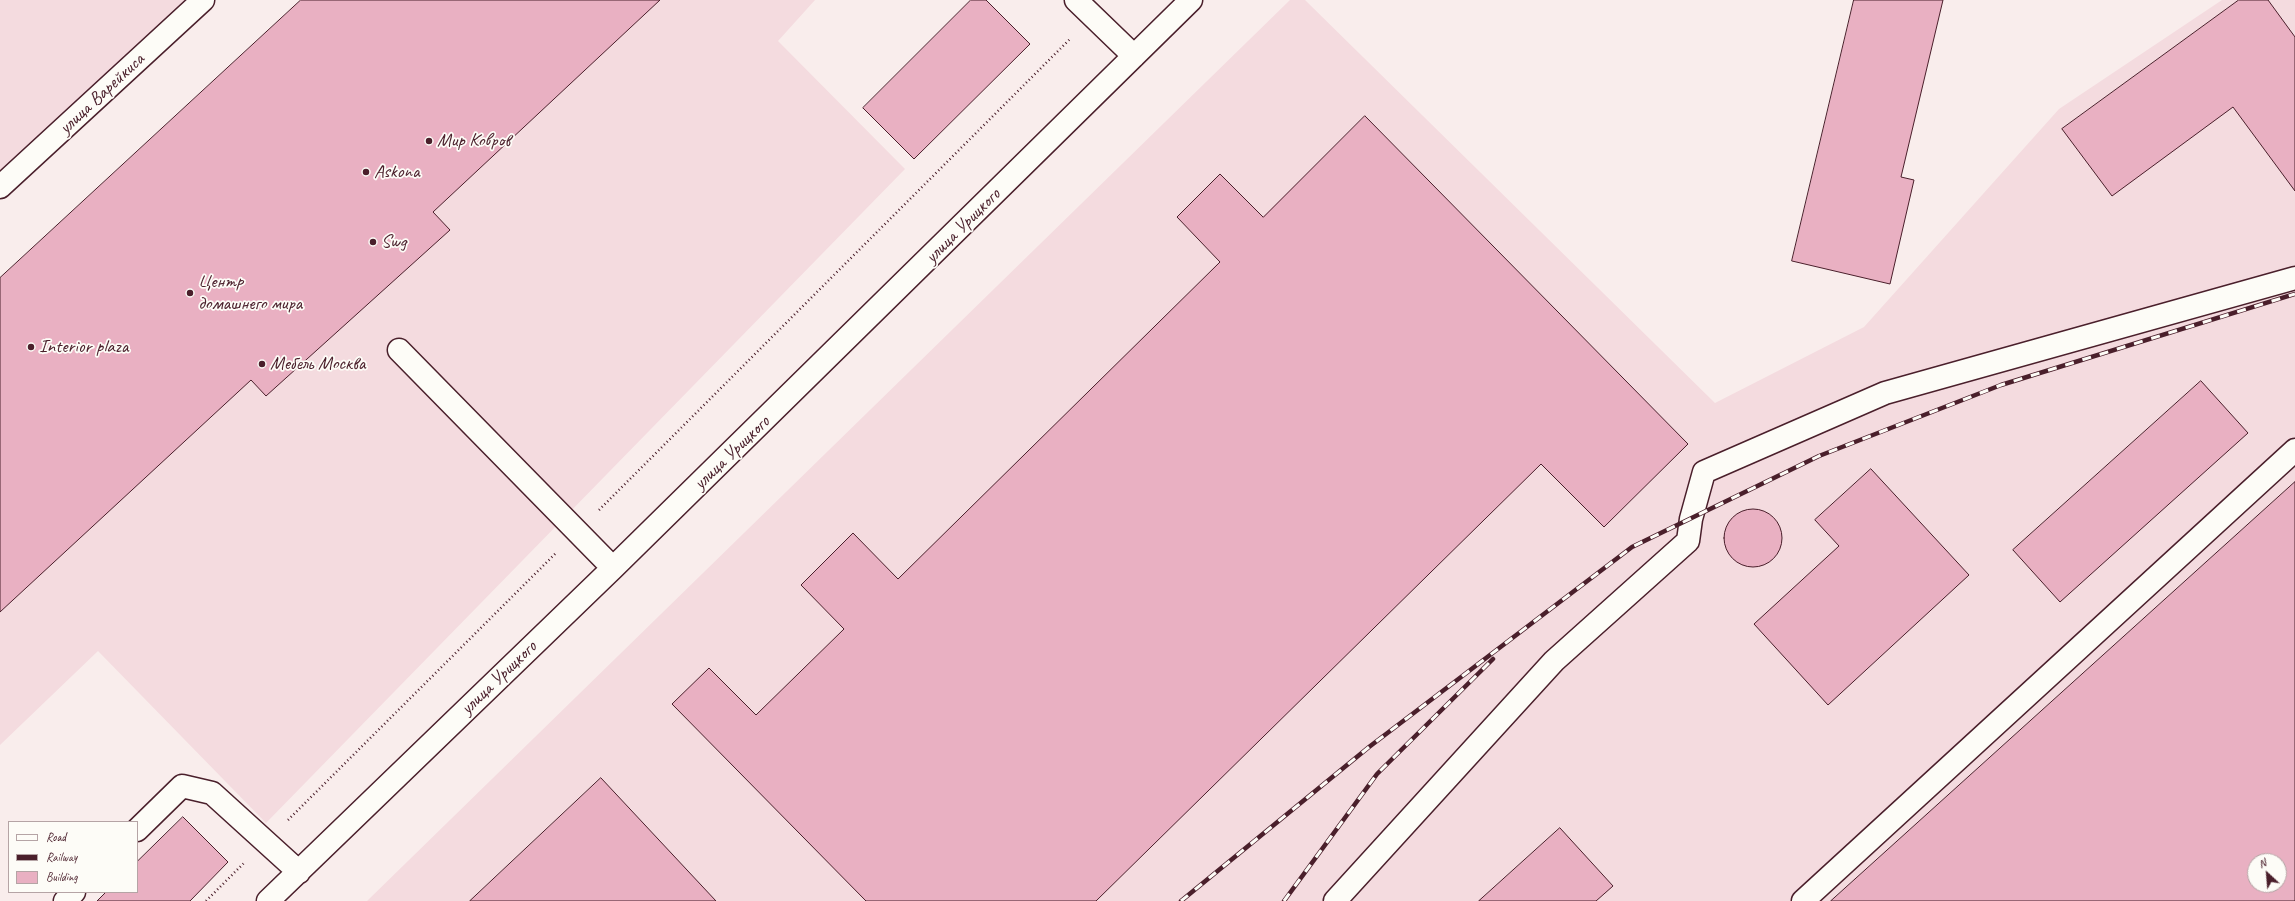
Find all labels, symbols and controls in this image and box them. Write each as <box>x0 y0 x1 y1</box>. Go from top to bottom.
street label: улица Варейкиса <box>54 49 150 139</box>
place label: Мир Ковров <box>437 130 510 152</box>
marker: Мир Ковров <box>424 136 434 146</box>
place label: Askona <box>374 161 420 183</box>
marker: Askona <box>361 167 371 177</box>
street label: улица Урицкого <box>921 184 1005 268</box>
place label: Swg <box>381 231 406 253</box>
marker: Swg <box>368 237 378 247</box>
place label: Центр домашнего мира <box>198 271 302 315</box>
marker: Центр домашнего мира <box>185 288 195 298</box>
place label: Interior plaza <box>39 336 128 358</box>
marker: Interior plaza <box>26 342 36 352</box>
place label: Мебель Москва <box>270 353 365 375</box>
marker: Мебель Москва <box>257 359 267 369</box>
street label: улица Урицкого <box>689 411 775 495</box>
street label: улица Урицкого <box>456 636 542 720</box>
legend <box>8 821 138 893</box>
text: Road <box>46 829 66 845</box>
text: Railway <box>46 849 77 865</box>
north arrow <box>2247 853 2287 893</box>
text: N <box>2256 855 2268 871</box>
text: Building <box>46 869 78 885</box>

